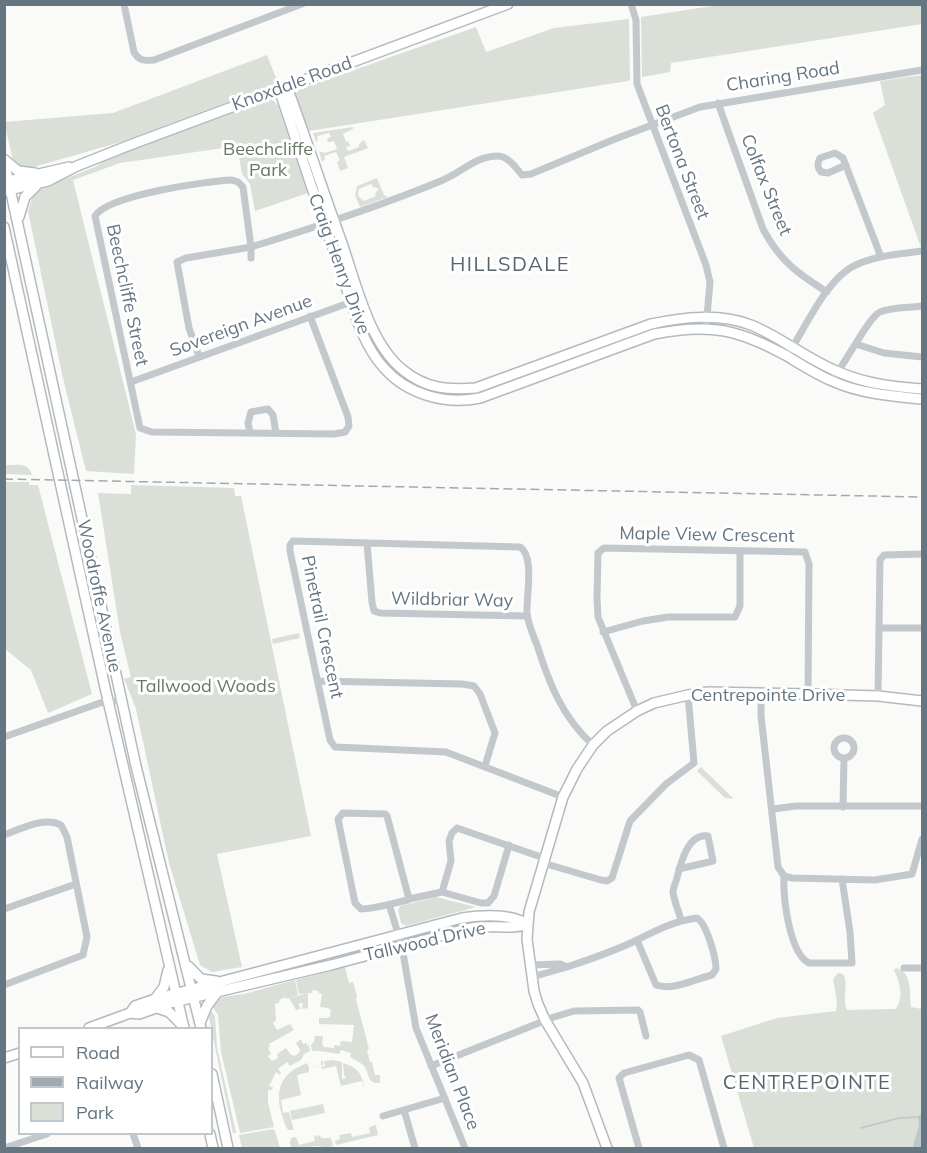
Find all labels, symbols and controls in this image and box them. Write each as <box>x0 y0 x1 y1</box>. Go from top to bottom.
street label: Knoxdale Road <box>229 52 355 116</box>
street label: Charing Road <box>725 57 841 97</box>
street label: Bertona Street <box>650 101 714 223</box>
street label: Colfax Street <box>736 131 796 239</box>
park label: Beechcliffe Park <box>223 139 313 182</box>
street label: Craig Henry Drive <box>303 191 375 337</box>
street label: Beechcliffe Street <box>101 222 153 368</box>
district label: HILLSDALE <box>450 253 570 277</box>
street label: Sovereign Avenue <box>167 290 315 362</box>
street label: Woodroffe Avenue <box>72 518 126 674</box>
street label: Maple View Crescent <box>619 523 795 547</box>
street label: Pinetrail Crescent <box>296 553 348 701</box>
street label: Wildbriar Way <box>391 588 513 612</box>
park label: Tallwood Woods <box>136 676 276 698</box>
street label: Centrepointe Drive <box>691 685 845 707</box>
street label: Tallwood Drive <box>362 918 488 966</box>
street label: Meridian Place <box>420 1011 484 1133</box>
legend <box>18 1027 213 1135</box>
text: Road <box>76 1041 120 1064</box>
text: Railway <box>76 1071 144 1094</box>
district label: CENTREPOINTE <box>723 1071 891 1095</box>
text: Park <box>76 1101 114 1124</box>

